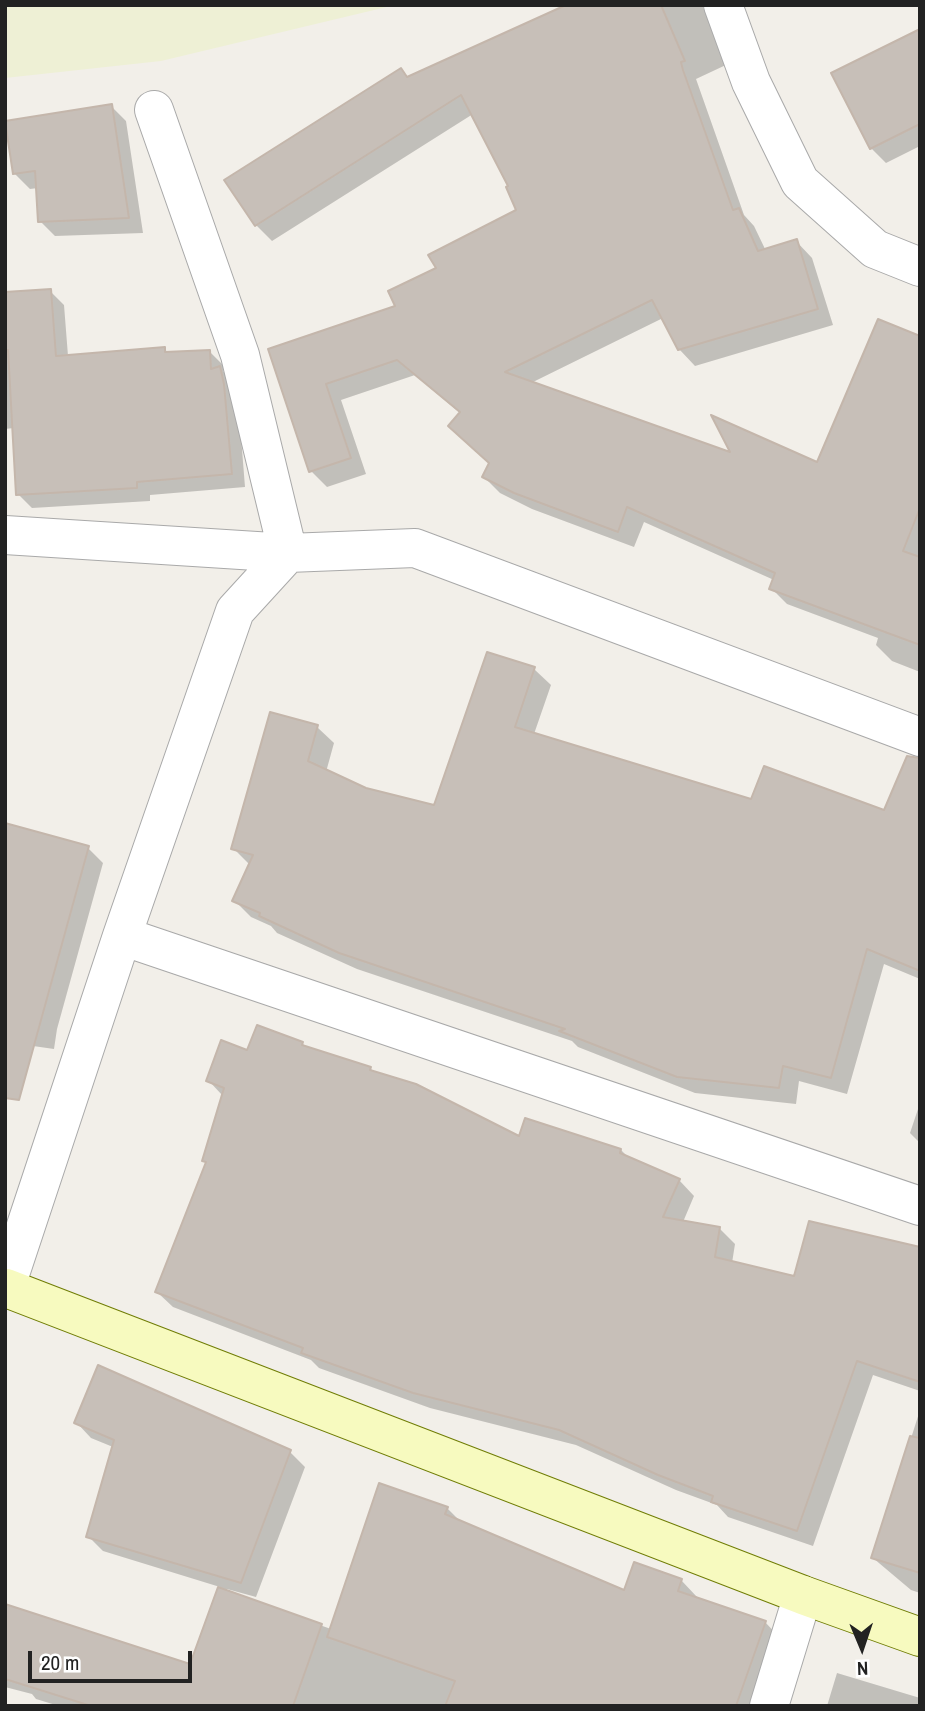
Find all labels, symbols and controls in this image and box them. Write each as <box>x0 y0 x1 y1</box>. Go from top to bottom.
north arrow <box>827 1613 897 1683</box>
scale bar <box>32 1638 196 1682</box>
text: 20 m <box>41 1648 79 1677</box>
text: N <box>857 1656 869 1682</box>

